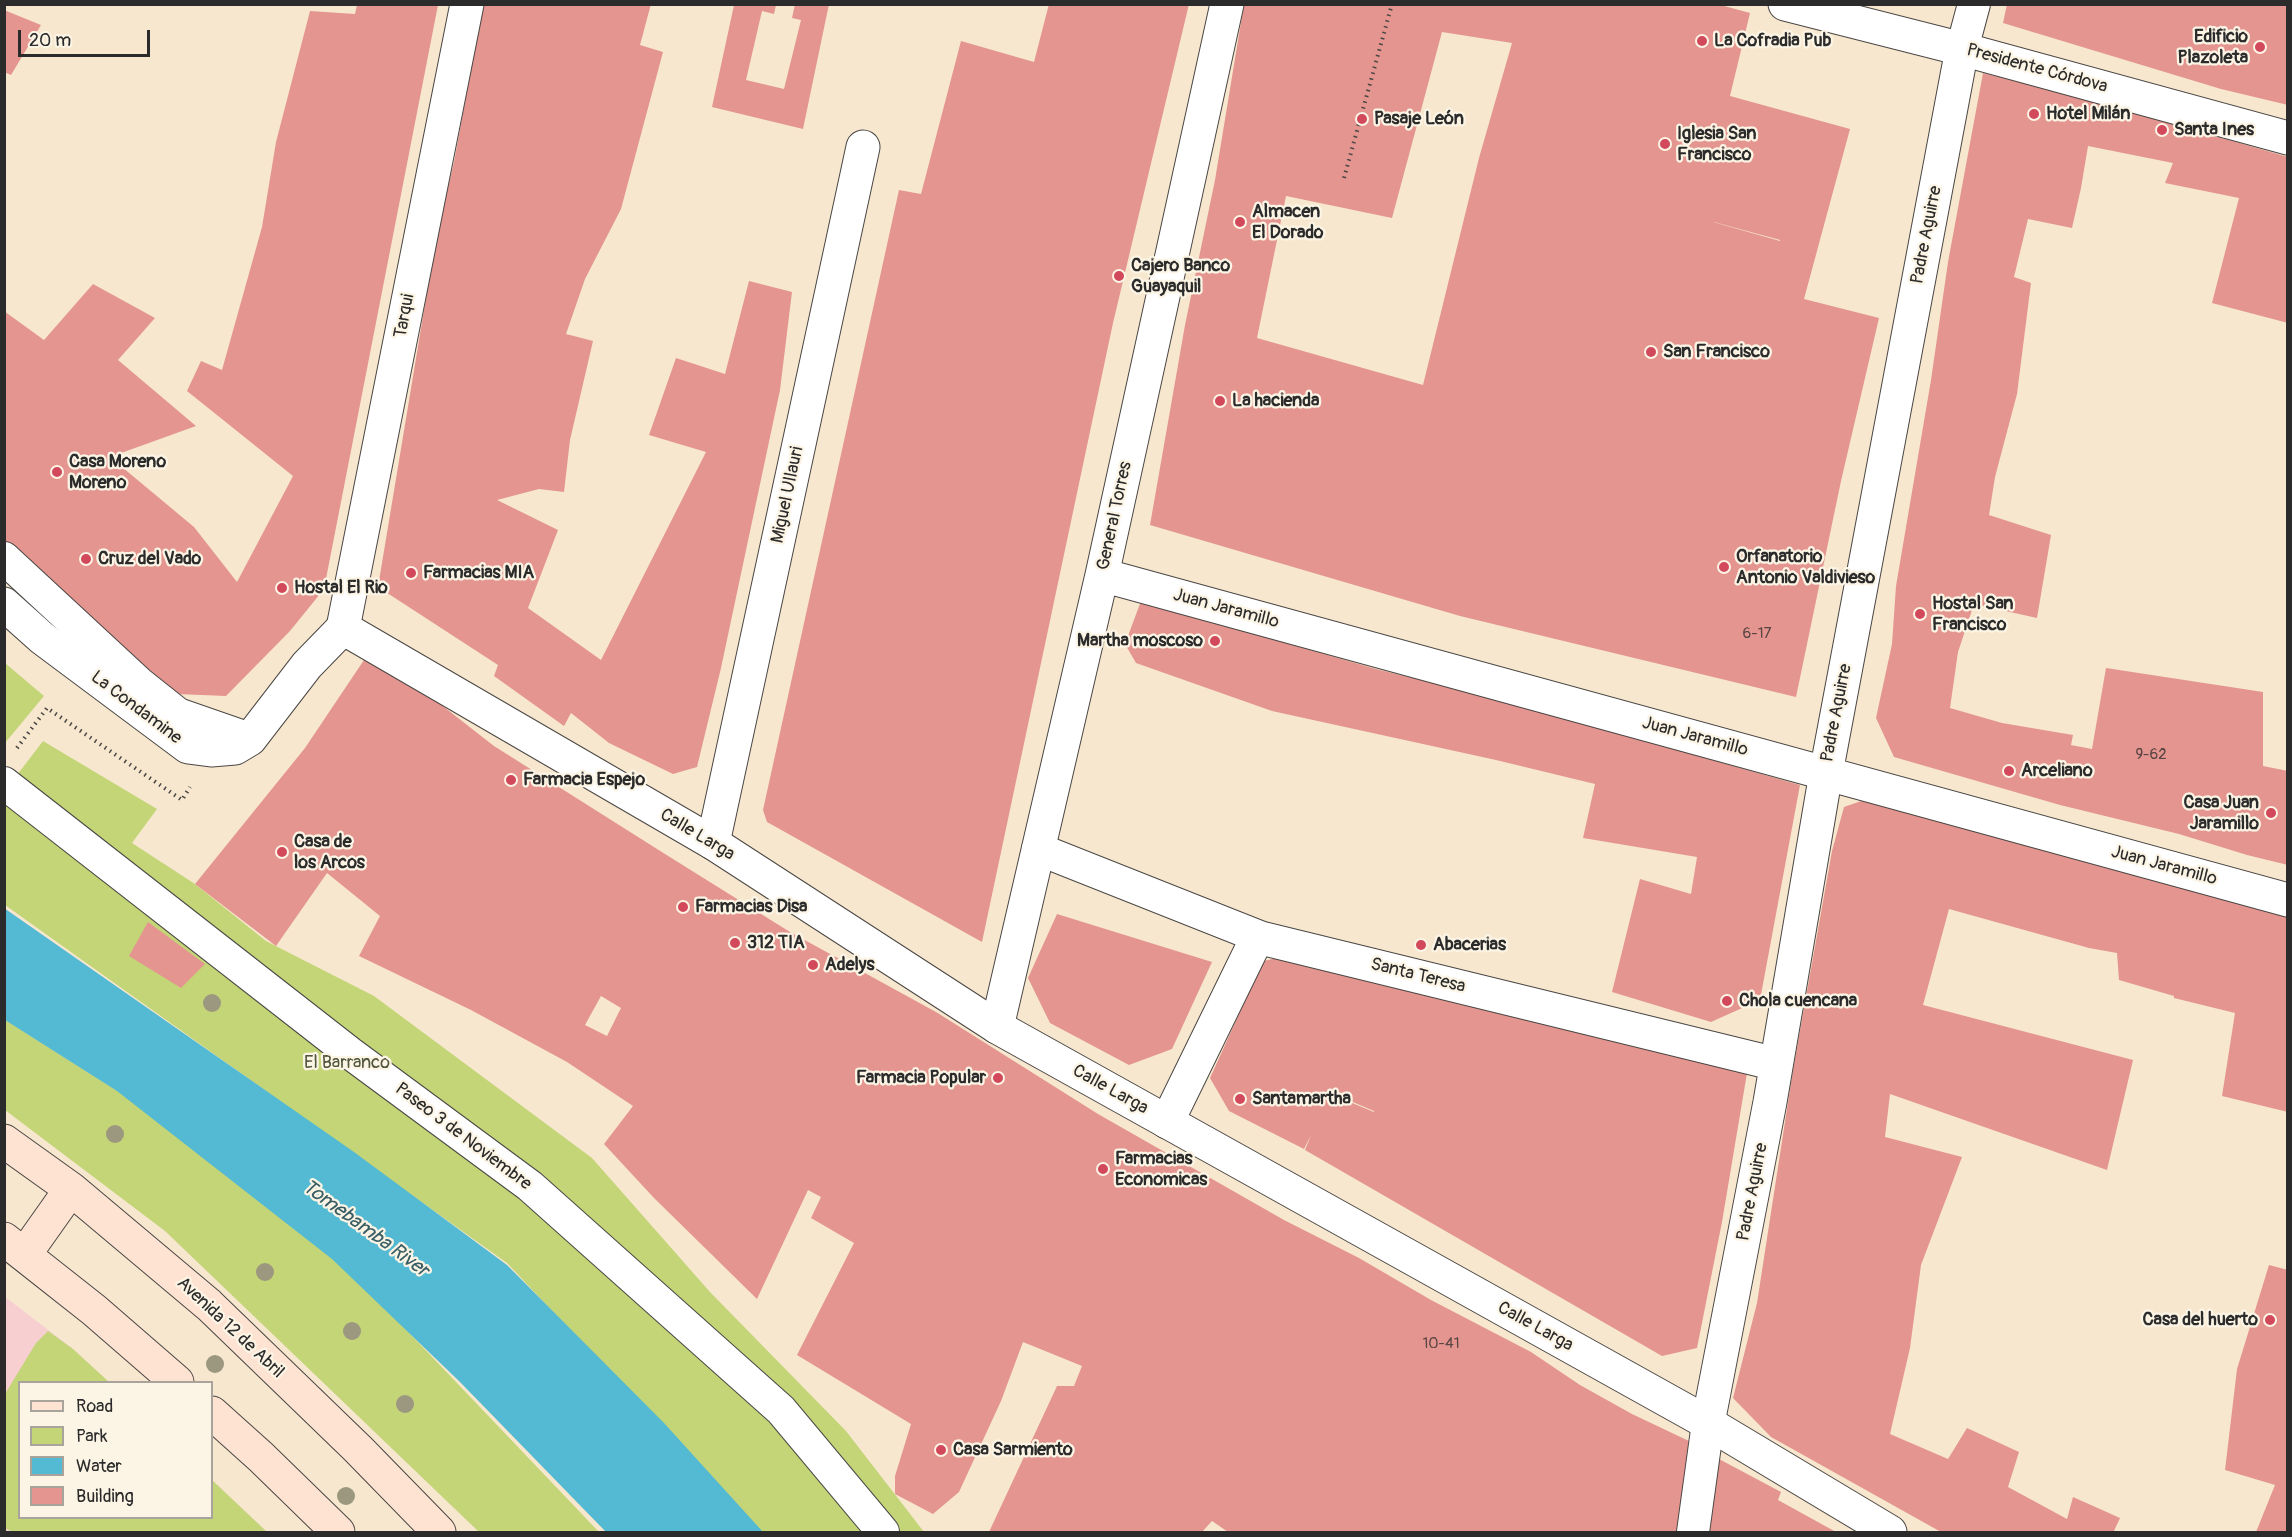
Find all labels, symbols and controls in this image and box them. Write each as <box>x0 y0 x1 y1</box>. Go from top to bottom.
scale bar <box>21 18 153 56</box>
place label: Edificio Plazoleta <box>2178 26 2248 68</box>
text: 20 m <box>29 29 71 52</box>
place label: La Cofradia Pub <box>1714 30 1831 52</box>
marker: La Cofradia Pub <box>1695 34 1709 48</box>
street label: Presidente Córdova <box>1964 40 2110 98</box>
marker: Edificio Plazoleta <box>2253 40 2267 54</box>
place label: Hotel Milán <box>2046 103 2130 125</box>
marker: Hotel Milán <box>2027 107 2041 121</box>
place label: Pasaje León <box>1374 108 1464 130</box>
marker: Pasaje León <box>1355 112 1369 126</box>
place label: Santa Ines <box>2174 119 2254 141</box>
place label: Iglesia San Francisco <box>1677 123 1756 166</box>
marker: Santa Ines <box>2155 123 2169 137</box>
marker: Iglesia San Francisco <box>1658 137 1672 151</box>
street label: Padre Aguirre <box>1907 184 1947 286</box>
place label: Almacen El Dorado <box>1252 201 1323 244</box>
marker: Almacen El Dorado <box>1233 215 1247 229</box>
place label: Cajero Banco Guayaquil <box>1131 255 1230 298</box>
marker: Cajero Banco Guayaquil <box>1112 269 1126 283</box>
street label: Tarqui <box>390 292 420 340</box>
place label: San Francisco <box>1663 341 1770 363</box>
marker: San Francisco <box>1644 345 1658 359</box>
place label: La hacienda <box>1232 390 1319 412</box>
marker: La hacienda <box>1213 394 1227 408</box>
street label: Miguel Ullauri <box>767 445 809 545</box>
place label: Casa Moreno Moreno <box>69 451 166 494</box>
street label: General Torres <box>1093 460 1137 572</box>
marker: Casa Moreno Moreno <box>50 465 64 479</box>
place label: Orfanatorio Antonio Valdivieso <box>1736 546 1875 588</box>
place label: Cruz del Vado <box>98 548 201 570</box>
marker: Cruz del Vado <box>79 552 93 566</box>
marker: Orfanatorio Antonio Valdivieso <box>1717 560 1731 574</box>
place label: Farmacias MIA <box>423 562 534 584</box>
marker: Farmacias MIA <box>404 566 418 580</box>
place label: Hostal El Rio <box>294 577 388 599</box>
marker: Hostal El Rio <box>275 581 289 595</box>
street label: Juan Jaramillo <box>1171 584 1281 634</box>
place label: Hostal San Francisco <box>1932 593 2013 636</box>
marker: Hostal San Francisco <box>1913 607 1927 621</box>
house number: 6-17 <box>1743 625 1771 643</box>
place label: Martha moscoso <box>1077 630 1203 652</box>
marker: Martha moscoso <box>1208 634 1222 648</box>
street label: Padre Aguirre <box>1817 662 1857 764</box>
street label: La Condamine <box>86 667 186 749</box>
street label: Juan Jaramillo <box>1640 712 1750 762</box>
house number: 9-62 <box>2135 746 2167 764</box>
place label: Arceliano <box>2021 760 2093 782</box>
marker: Arceliano <box>2002 764 2016 778</box>
place label: Farmacia Espejo <box>523 769 645 791</box>
marker: Farmacia Espejo <box>504 773 518 787</box>
place label: Casa Juan Jaramillo <box>2184 792 2259 834</box>
street label: Calle Larga <box>656 804 738 866</box>
marker: Casa Juan Jaramillo <box>2264 806 2278 820</box>
place label: Casa de los Arcos <box>294 831 365 874</box>
street label: Juan Jaramillo <box>2109 841 2219 891</box>
marker: Casa de los Arcos <box>275 845 289 859</box>
place label: Farmacias Disa <box>695 896 807 918</box>
marker: Farmacias Disa <box>676 900 690 914</box>
place label: 312 TIA <box>747 932 805 954</box>
place label: Abacerias <box>1433 934 1506 956</box>
marker: 312 TIA <box>728 936 742 950</box>
marker: Abacerias <box>1414 938 1428 952</box>
place label: Adelys <box>825 954 875 976</box>
street label: Santa Teresa <box>1368 954 1468 998</box>
marker: Adelys <box>806 958 820 972</box>
place label: Chola cuencana <box>1739 990 1857 1012</box>
marker: Chola cuencana <box>1720 994 1734 1008</box>
park label: El Barranco <box>304 1052 390 1074</box>
street label: Calle Larga <box>1068 1060 1152 1120</box>
place label: Farmacia Popular <box>856 1067 986 1089</box>
marker: Farmacia Popular <box>991 1071 1005 1085</box>
street label: Paseo 3 de Noviembre <box>390 1079 536 1195</box>
place label: Santamartha <box>1252 1088 1351 1110</box>
marker: Santamartha <box>1233 1092 1247 1106</box>
street label: Padre Aguirre <box>1733 1141 1773 1243</box>
place label: Farmacias Economicas <box>1115 1148 1207 1190</box>
marker: Farmacias Economicas <box>1096 1162 1110 1176</box>
water label: Tomebamba River <box>297 1175 433 1283</box>
street label: Avenida 12 de Abril <box>172 1273 288 1383</box>
street label: Calle Larga <box>1493 1297 1577 1357</box>
place label: Casa del huerto <box>2142 1309 2258 1331</box>
marker: Casa del huerto <box>2263 1313 2277 1327</box>
house number: 10-41 <box>1422 1335 1460 1353</box>
legend <box>18 1381 213 1519</box>
text: Road <box>76 1395 113 1418</box>
text: Park <box>76 1425 108 1448</box>
place label: Casa Sarmiento <box>953 1439 1073 1461</box>
marker: Casa Sarmiento <box>934 1443 948 1457</box>
text: Water <box>76 1455 122 1478</box>
text: Building <box>76 1485 134 1508</box>

